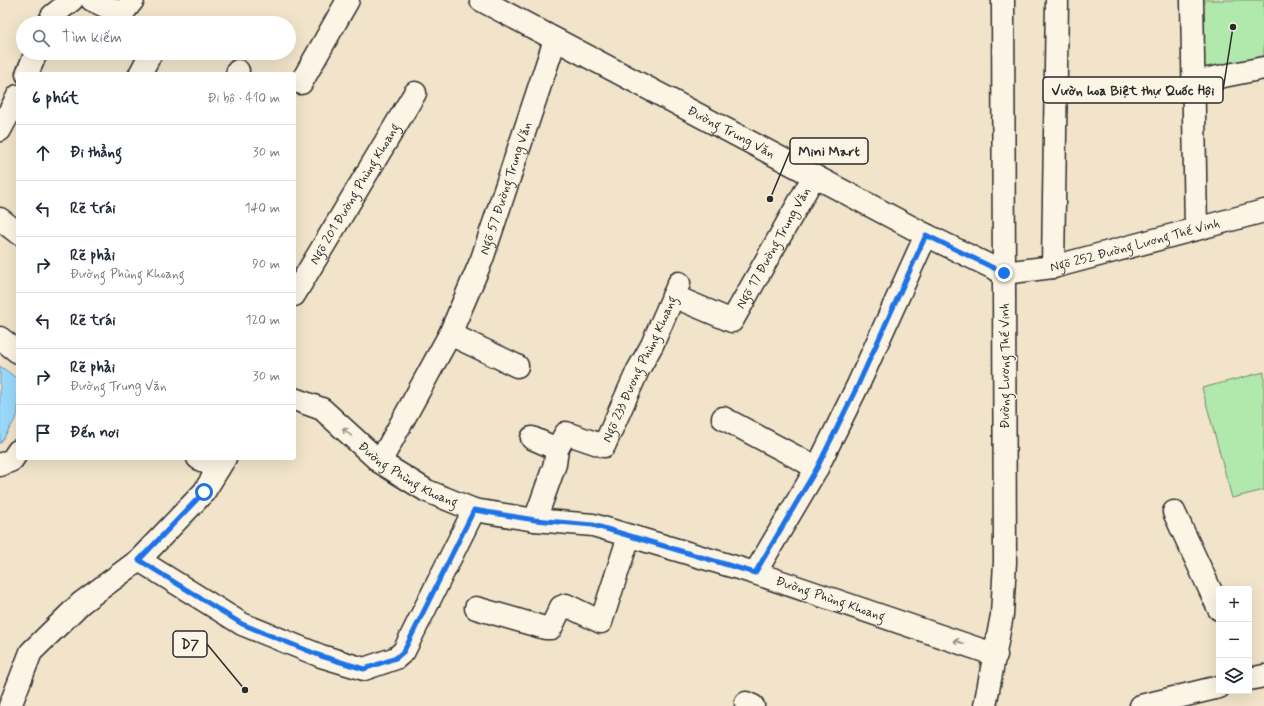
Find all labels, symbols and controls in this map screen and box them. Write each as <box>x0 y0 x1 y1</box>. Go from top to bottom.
search box <box>16 16 296 60</box>
icon: search <box>30 27 52 49</box>
text: Tìm kiếm <box>62 28 122 48</box>
callout: Vườn hoa Biệt thự Quốc Hội <box>1043 77 1223 103</box>
text: Vườn hoa Biệt thự Quốc Hội <box>1052 82 1214 100</box>
text: 6 phút <box>32 87 79 109</box>
text: Đi bộ · 410 m <box>207 90 280 107</box>
street label: Đường Trung Văn <box>684 102 778 162</box>
street label: Ngõ 201 Đường Phùng Khoang <box>306 120 405 267</box>
street label: Ngõ 57 Đường Trung Văn <box>476 120 536 257</box>
callout: Mini Mart <box>790 138 868 164</box>
icon: ahead <box>32 142 54 164</box>
text: Đi thẳng <box>70 143 122 163</box>
text: Mini Mart <box>798 143 860 161</box>
text: 30 m <box>253 144 280 161</box>
street label: Ngõ 17 Đường Trung Văn <box>732 184 814 312</box>
icon: left <box>32 198 54 220</box>
text: Rẽ trái <box>70 199 116 219</box>
text: 140 m <box>245 200 280 217</box>
street label: Ngõ 252 Đường Lương Thế Vinh <box>1048 215 1222 276</box>
text: Rẽ phải <box>70 246 115 266</box>
icon: right <box>32 254 54 276</box>
text: 90 m <box>252 256 280 273</box>
route end <box>995 264 1013 282</box>
text: Đường Phùng Khoang <box>70 266 185 283</box>
street label: Ngõ 233 Đương Phùng Khoang <box>598 293 683 445</box>
street label: Đường Lương Thế Vinh <box>997 303 1016 429</box>
icon: left <box>32 310 54 332</box>
text: Rẽ trái <box>70 311 116 331</box>
text: 120 m <box>246 312 280 329</box>
text: Rẽ phải <box>70 358 115 378</box>
icon: right <box>32 366 54 388</box>
text: 30 m <box>253 368 280 385</box>
text: Đường Trung Văn <box>70 378 167 395</box>
icon: arrive <box>32 422 54 444</box>
text: Đến nơi <box>70 423 119 443</box>
one-way arrow <box>342 427 352 437</box>
street label: Đường Phùng Khoang <box>355 438 461 513</box>
route start <box>195 483 213 501</box>
street label: Đường Phùng Khoang <box>773 572 888 627</box>
map controls <box>1216 586 1252 694</box>
button: + <box>1216 586 1252 622</box>
button: − <box>1216 622 1252 658</box>
callout: D7 <box>173 631 207 657</box>
text: D7 <box>181 636 200 654</box>
one-way arrow <box>953 638 965 646</box>
button: layers <box>1216 658 1252 694</box>

